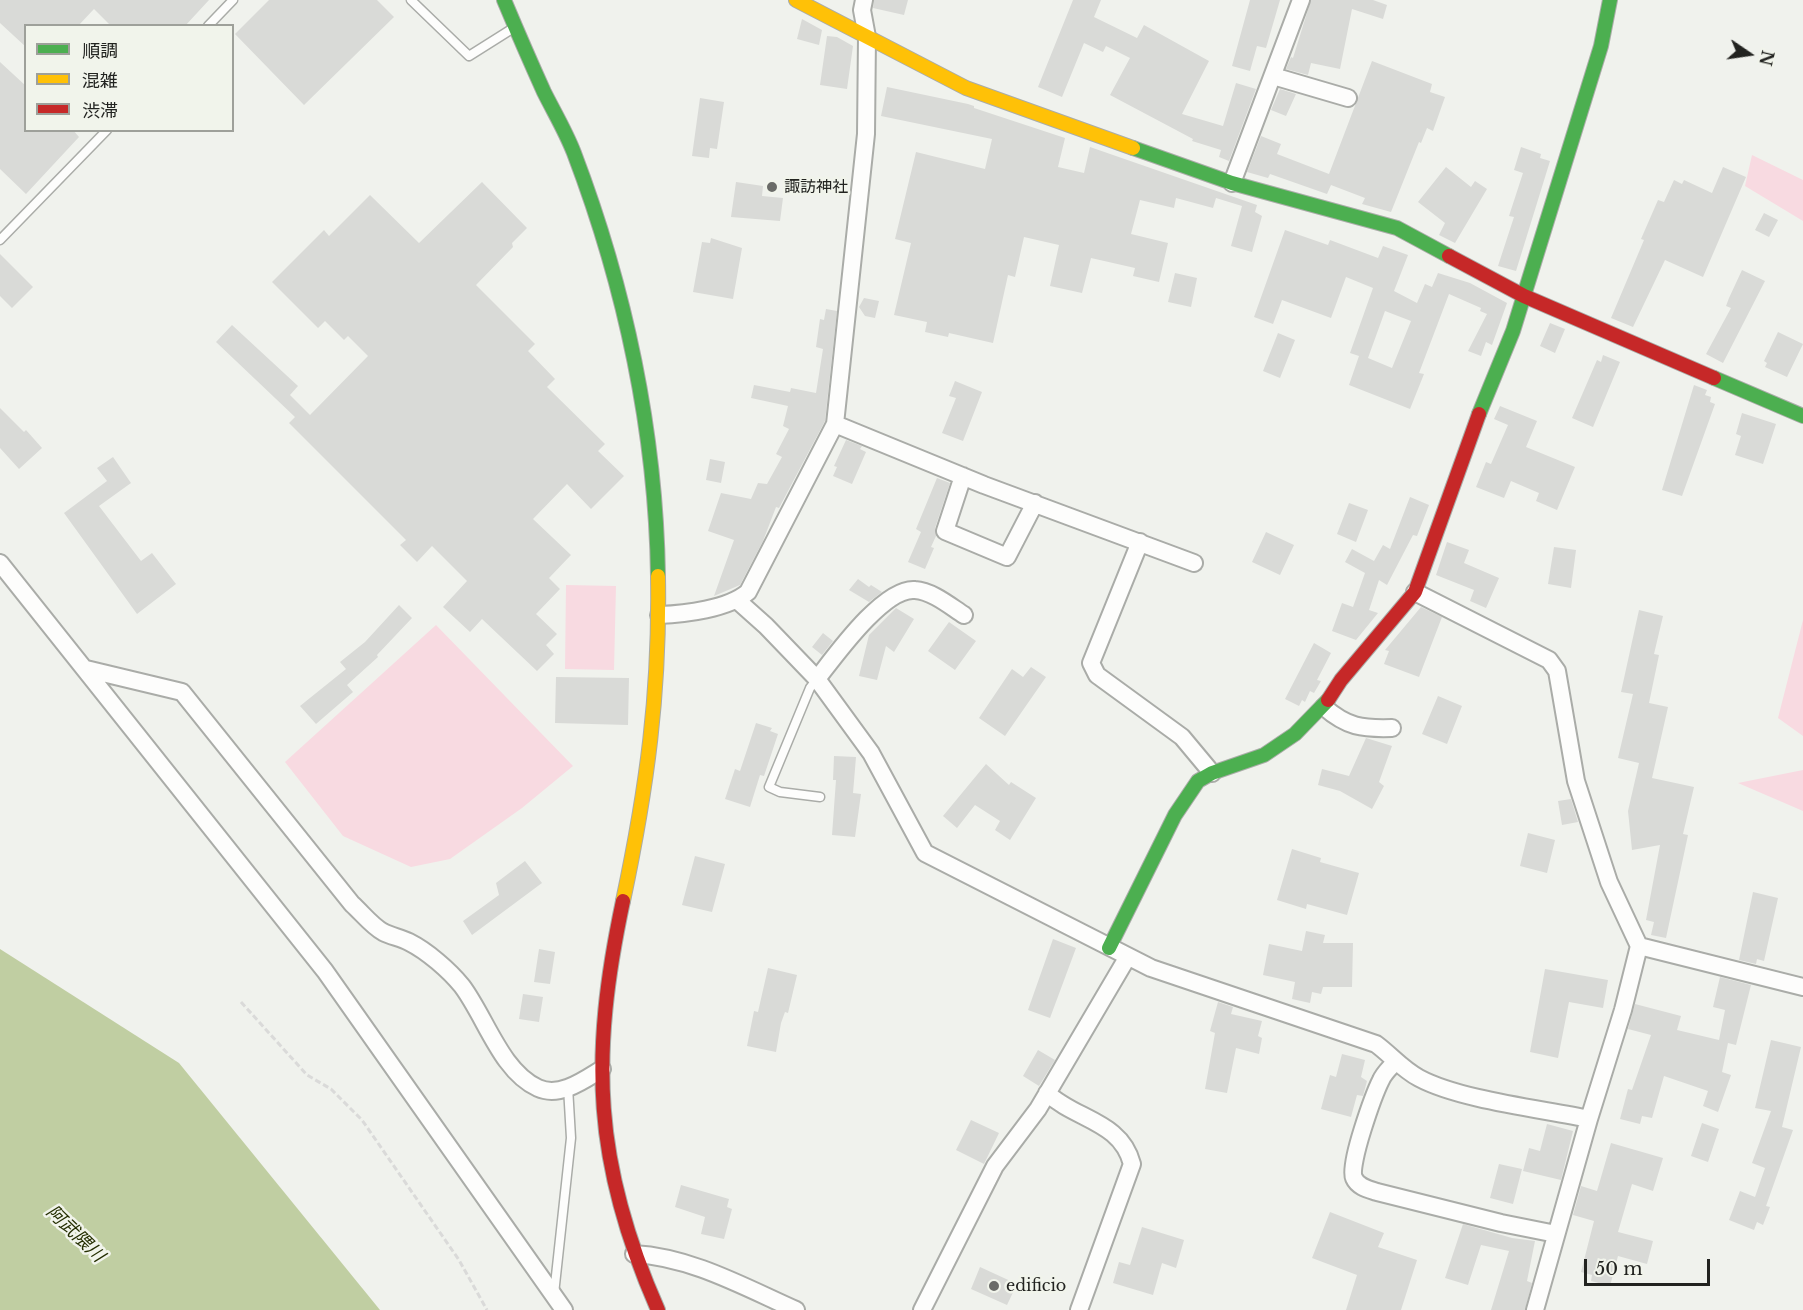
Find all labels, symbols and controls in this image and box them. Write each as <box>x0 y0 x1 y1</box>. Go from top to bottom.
legend <box>24 24 234 132</box>
north arrow <box>1719 24 1779 84</box>
text: 順調 <box>82 40 118 62</box>
text: N <box>1755 48 1778 68</box>
text: 混雑 <box>82 70 118 92</box>
text: 渋滞 <box>82 100 118 122</box>
place label: 諏訪神社 <box>784 177 848 197</box>
marker: 諏訪神社 <box>765 180 779 194</box>
water label: 阿武隈川 <box>42 1201 108 1267</box>
scale bar <box>1587 1247 1713 1285</box>
text: 50 m <box>1595 1258 1643 1280</box>
place label: edificio <box>1006 1276 1066 1296</box>
marker: edificio <box>987 1279 1001 1293</box>

